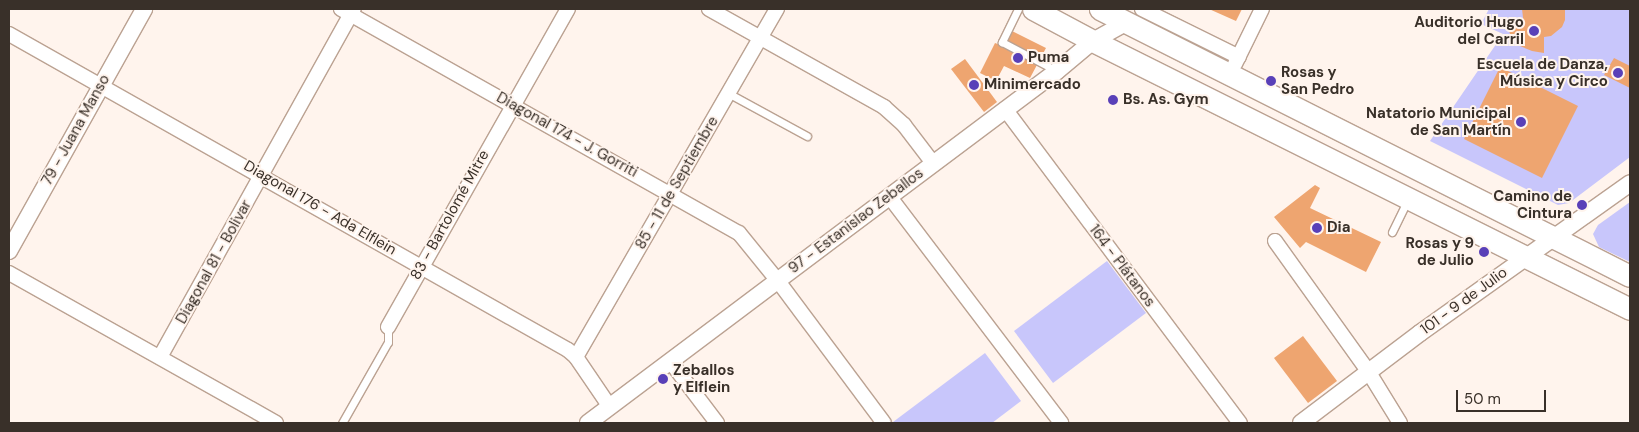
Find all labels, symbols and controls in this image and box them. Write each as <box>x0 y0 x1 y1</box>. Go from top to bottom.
place label: Auditorio Hugo del Carril <box>1414 13 1524 48</box>
marker: Auditorio Hugo del Carril <box>1528 25 1540 37</box>
place label: Puma <box>1028 49 1069 67</box>
marker: Puma <box>1012 52 1024 64</box>
place label: Escuela de Danza, Música y Circo <box>1477 55 1608 90</box>
place label: Rosas y San Pedro <box>1281 63 1354 98</box>
marker: Escuela de Danza, Música y Circo <box>1612 67 1624 79</box>
street label: 79 - Juana Manso <box>38 71 114 189</box>
marker: Rosas y San Pedro <box>1265 75 1277 87</box>
place label: Minimercado <box>984 76 1081 94</box>
marker: Minimercado <box>968 79 980 91</box>
street label: Diagonal 174 - J. Gorriti <box>493 89 641 181</box>
place label: Bs. As. Gym <box>1123 91 1209 109</box>
marker: Bs. As. Gym <box>1107 94 1119 106</box>
place label: Natatorio Municipal de San Martín <box>1366 104 1511 139</box>
street label: 85 - 11 de Septiembre <box>632 113 722 253</box>
marker: Natatorio Municipal de San Martín <box>1515 116 1527 128</box>
street label: 83 - Bartolomé Mitre <box>407 147 493 283</box>
street label: Diagonal 176 - Ada Elflein <box>241 157 399 259</box>
street label: 97 - Estanislao Zeballos <box>785 164 927 278</box>
place label: Camino de Cintura <box>1493 187 1572 222</box>
street label: Diagonal 81 - Bolivar <box>172 197 256 327</box>
marker: Camino de Cintura <box>1576 199 1588 211</box>
place label: Dia <box>1327 219 1351 237</box>
street label: 164 - Plátanos <box>1085 221 1159 311</box>
marker: Dia <box>1311 222 1323 234</box>
place label: Rosas y 9 de Julio <box>1405 234 1474 269</box>
marker: Rosas y 9 de Julio <box>1478 246 1490 258</box>
street label: 101 - 9 de Julio <box>1417 263 1511 339</box>
place label: Zeballos y Elflein <box>673 361 734 396</box>
marker: Zeballos y Elflein <box>657 373 669 385</box>
scale bar <box>1459 380 1549 412</box>
text: 50 m <box>1464 389 1501 409</box>

